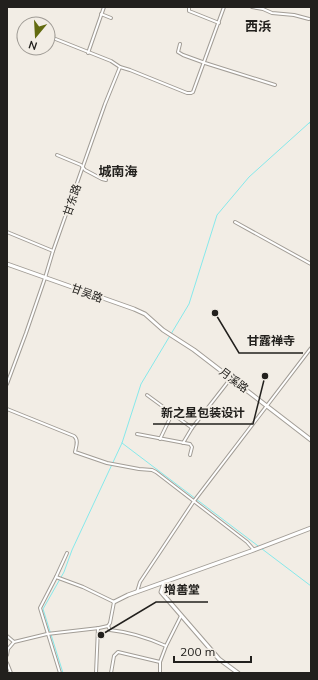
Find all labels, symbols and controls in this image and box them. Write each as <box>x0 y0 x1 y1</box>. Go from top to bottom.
north arrow <box>16 16 56 56</box>
district label: 西浜 <box>245 18 271 34</box>
text: N <box>27 38 39 53</box>
district label: 城南海 <box>98 163 138 179</box>
street label: 甘东路 <box>60 182 84 218</box>
street label: 甘吴路 <box>69 281 105 305</box>
callout: 甘露禅寺 <box>239 329 303 353</box>
text: 甘露禅寺 <box>247 333 295 348</box>
street label: 月溪路 <box>217 364 251 396</box>
callout: 新之星包装设计 <box>153 400 253 424</box>
text: 新之星包装设计 <box>161 405 245 420</box>
callout: 增善堂 <box>156 578 208 602</box>
text: 增善堂 <box>164 582 200 597</box>
scale bar <box>174 638 251 664</box>
text: 200 m <box>180 644 215 659</box>

